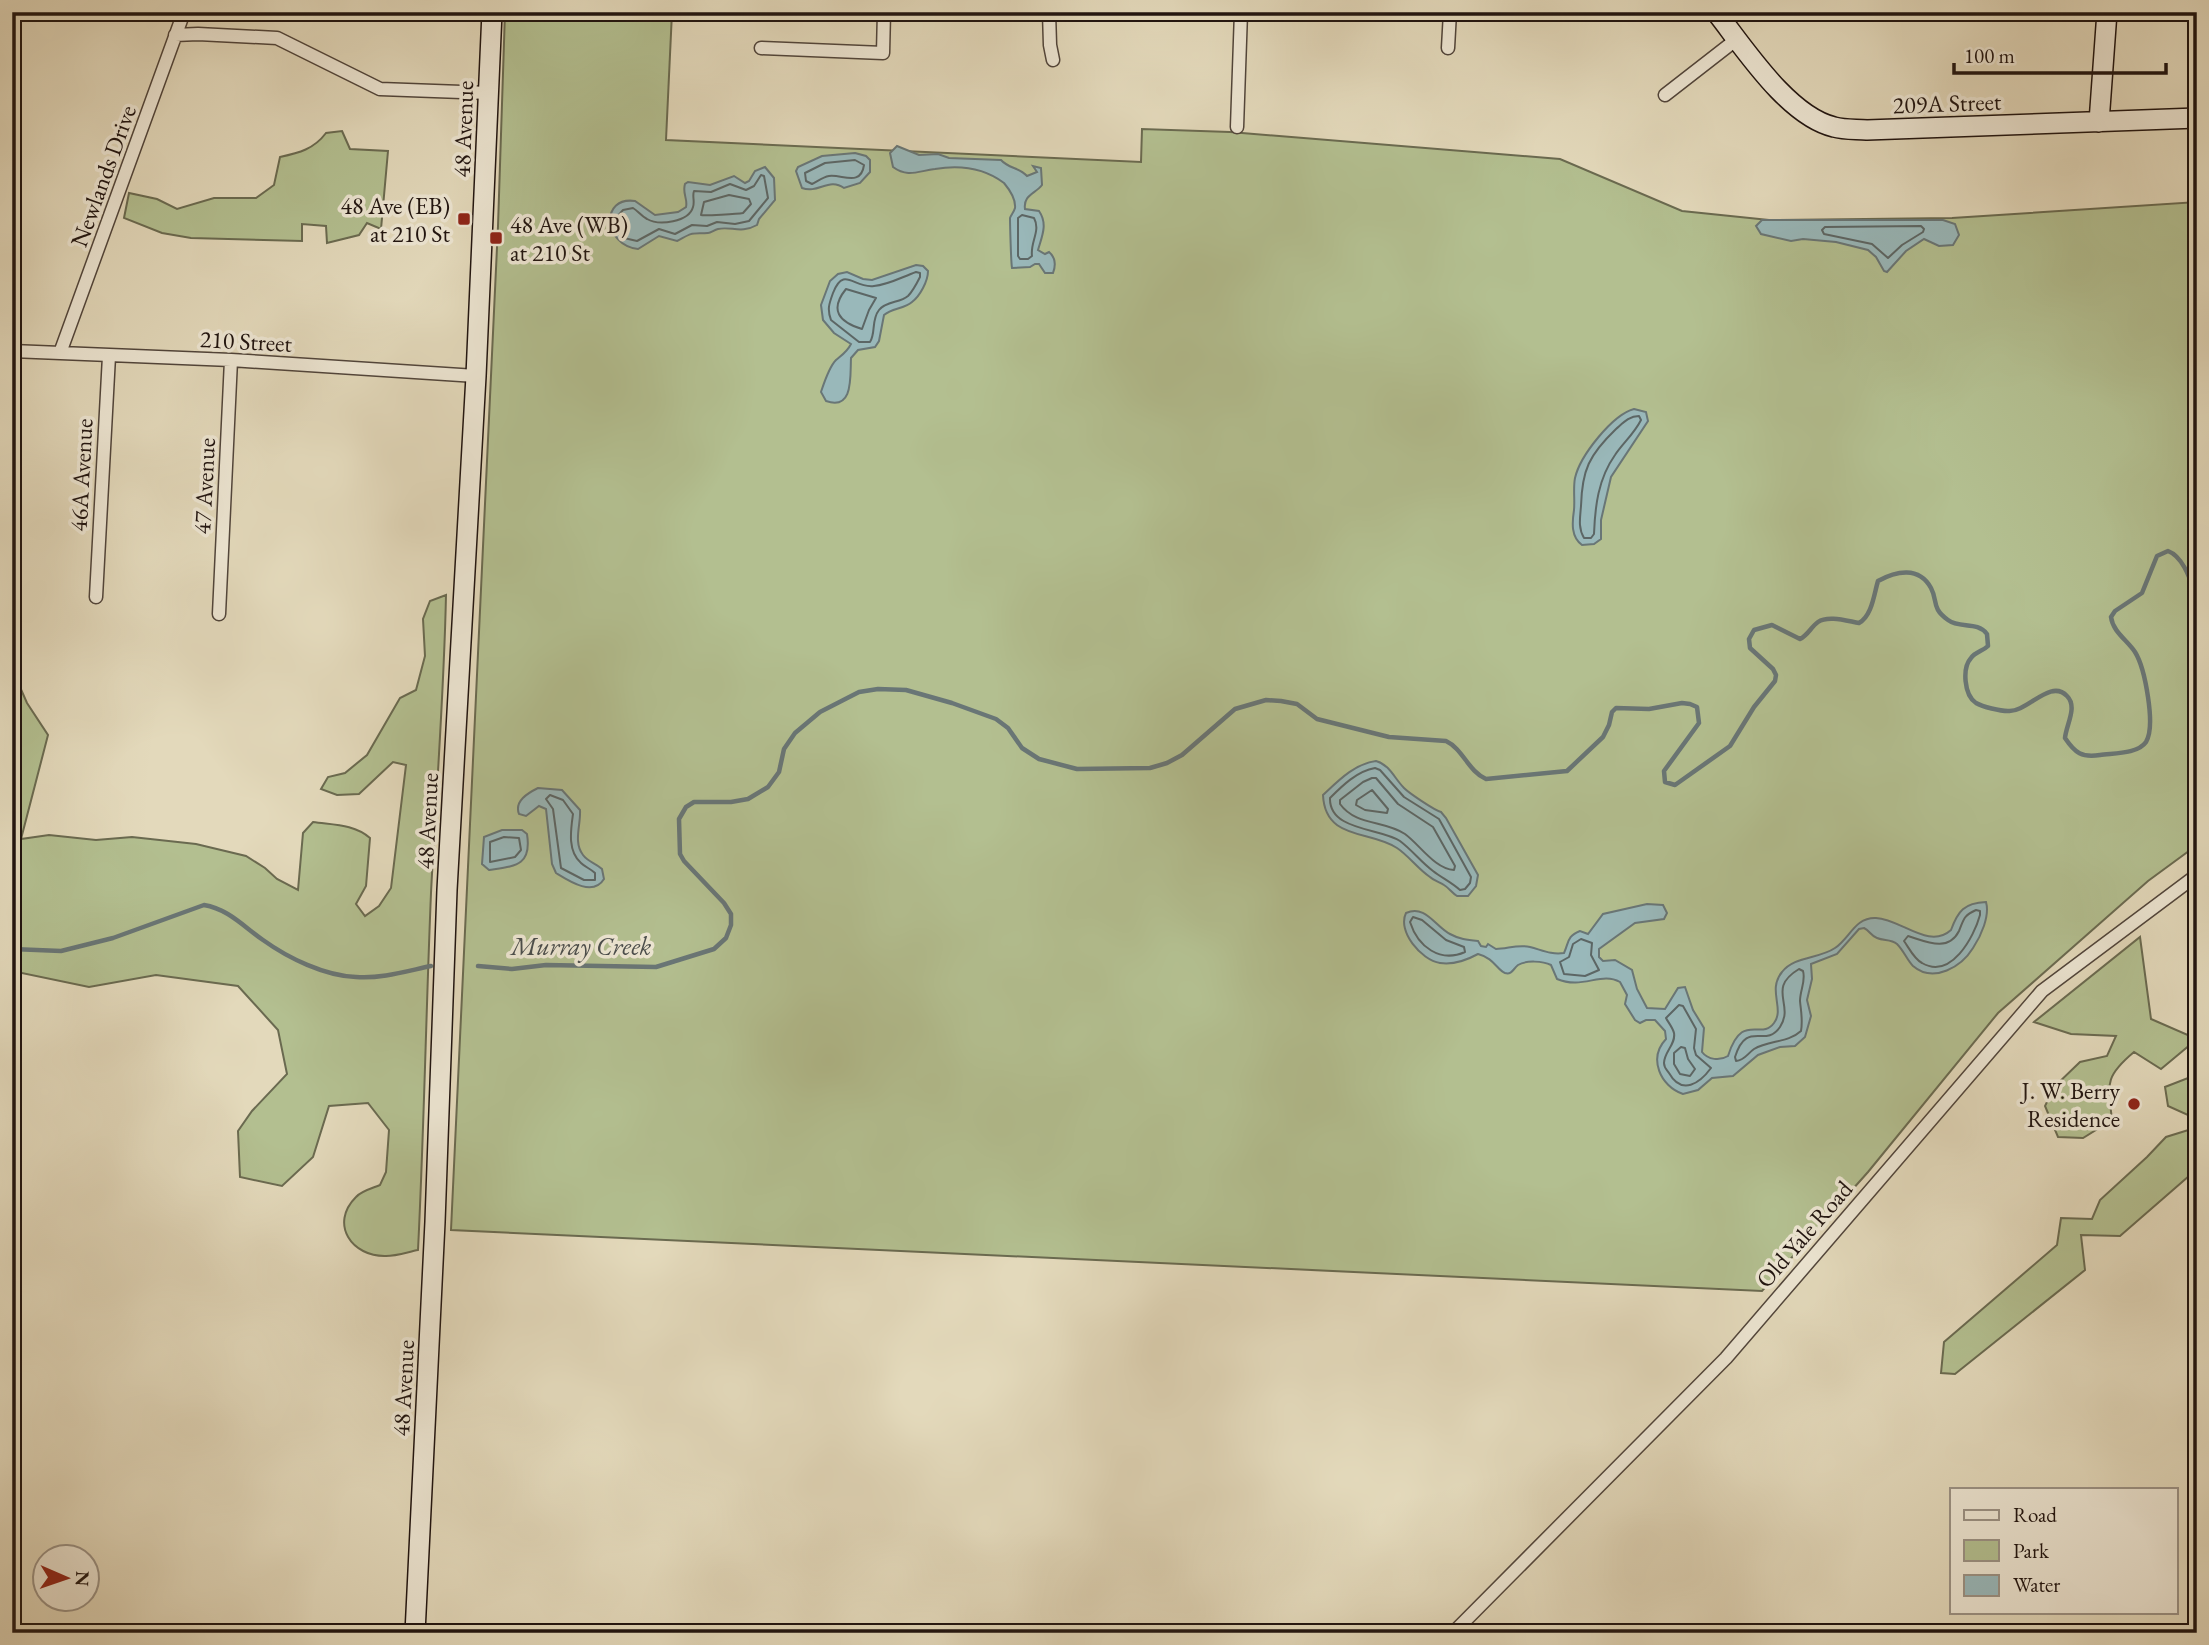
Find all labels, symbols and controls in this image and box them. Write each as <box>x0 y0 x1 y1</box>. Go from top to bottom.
scale bar <box>1954 32 2165 76</box>
text: 100 m <box>1964 42 2015 69</box>
street label: 48 Avenue <box>446 80 480 178</box>
street label: 209A Street <box>1892 86 2002 120</box>
street label: Newlands Drive <box>63 101 143 251</box>
place label: 48 Ave (EB) at 210 St <box>340 190 450 249</box>
place label: 48 Ave (WB) at 210 St <box>510 209 628 268</box>
marker: 48 Ave (EB) at 210 St <box>456 211 472 227</box>
marker: 48 Ave (WB) at 210 St <box>488 230 504 246</box>
street label: 210 Street <box>199 323 293 359</box>
street label: 46A Avenue <box>63 418 99 532</box>
street label: 47 Avenue <box>186 437 222 535</box>
street label: 48 Avenue <box>409 772 445 870</box>
water label: Murray Creek <box>509 929 651 963</box>
place label: J. W. Berry Residence <box>2020 1075 2120 1134</box>
marker: J. W. Berry Residence <box>2126 1096 2142 1112</box>
street label: Old Yale Road <box>1749 1173 1860 1294</box>
street label: 48 Avenue <box>385 1339 421 1437</box>
legend <box>1950 1488 2178 1614</box>
text: Road <box>2013 1501 2057 1528</box>
text: Park <box>2013 1537 2050 1564</box>
north arrow <box>32 1544 102 1614</box>
text: N <box>70 1570 95 1587</box>
text: Water <box>2013 1571 2060 1598</box>

